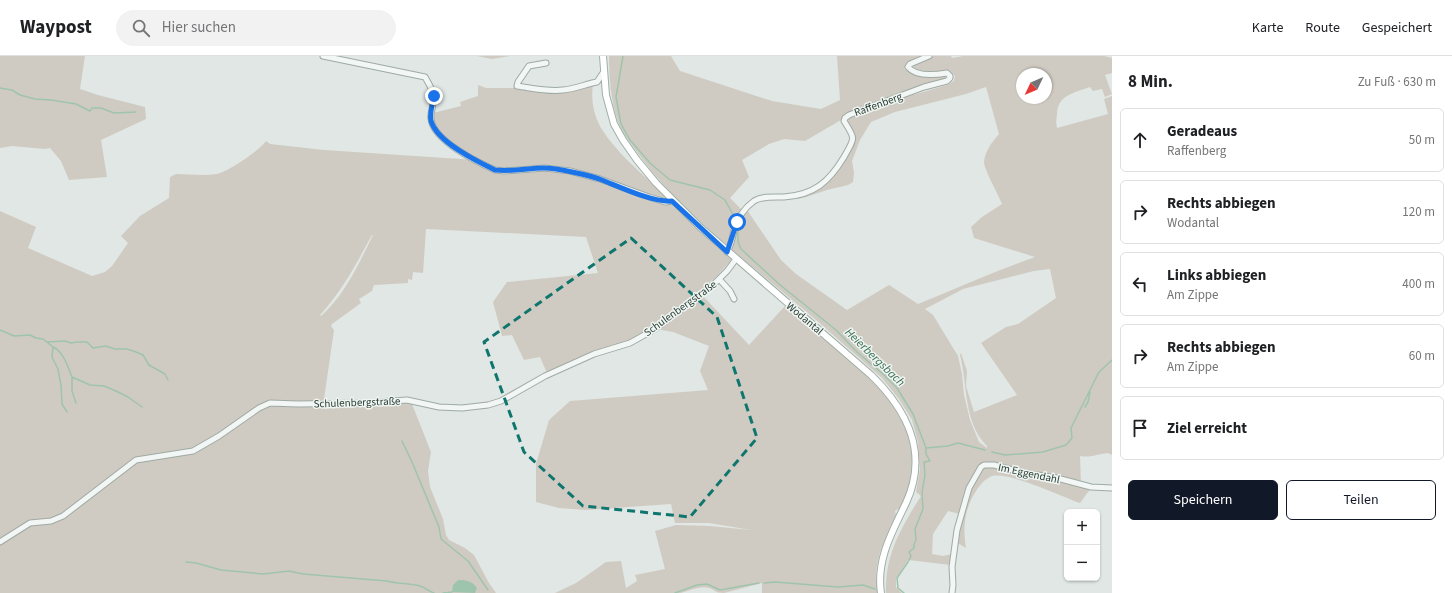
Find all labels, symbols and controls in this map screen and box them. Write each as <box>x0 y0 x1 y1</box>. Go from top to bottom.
search box <box>116 10 396 46</box>
text: Waypost <box>20 14 92 41</box>
icon: search <box>130 17 152 39</box>
text: Hier suchen <box>162 17 236 38</box>
text: Karte <box>1252 18 1283 38</box>
text: Route <box>1305 18 1340 38</box>
text: Gespeichert <box>1362 18 1432 38</box>
north arrow <box>1016 68 1052 104</box>
text: 8 Min. <box>1128 70 1173 94</box>
text: Zu Fuß · 630 m <box>1358 73 1436 91</box>
route end <box>425 87 443 105</box>
street label: Raffenberg <box>852 89 905 120</box>
text: Geradeaus <box>1167 121 1237 142</box>
icon: ahead <box>1129 129 1151 151</box>
text: 50 m <box>1409 131 1435 149</box>
text: Raffenberg <box>1167 142 1226 160</box>
text: Rechts abbiegen <box>1167 193 1276 214</box>
icon: right <box>1129 201 1151 223</box>
text: 120 m <box>1402 203 1435 221</box>
route start <box>728 213 746 231</box>
text: Wodantal <box>1167 214 1219 232</box>
text: Links abbiegen <box>1167 265 1266 286</box>
icon: left <box>1129 273 1151 295</box>
text: 400 m <box>1402 275 1435 293</box>
street label: Schulenbergstraße <box>641 276 720 340</box>
text: Am Zippe <box>1167 286 1219 304</box>
street label: Wodantal <box>783 298 827 338</box>
water label: Heierbergsbach <box>841 324 908 390</box>
text: Rechts abbiegen <box>1167 337 1276 358</box>
icon: right <box>1129 345 1151 367</box>
text: 60 m <box>1409 347 1435 365</box>
text: Am Zippe <box>1167 358 1219 376</box>
street label: Schulenbergstraße <box>313 393 401 412</box>
icon: arrive <box>1129 417 1151 439</box>
text: Ziel erreicht <box>1167 418 1247 439</box>
street label: Im Eggendahl <box>997 460 1061 487</box>
button: Speichern <box>1128 480 1278 520</box>
button: Teilen <box>1286 480 1436 520</box>
map controls <box>1064 509 1100 581</box>
button: + <box>1064 509 1100 545</box>
button: − <box>1064 545 1100 581</box>

